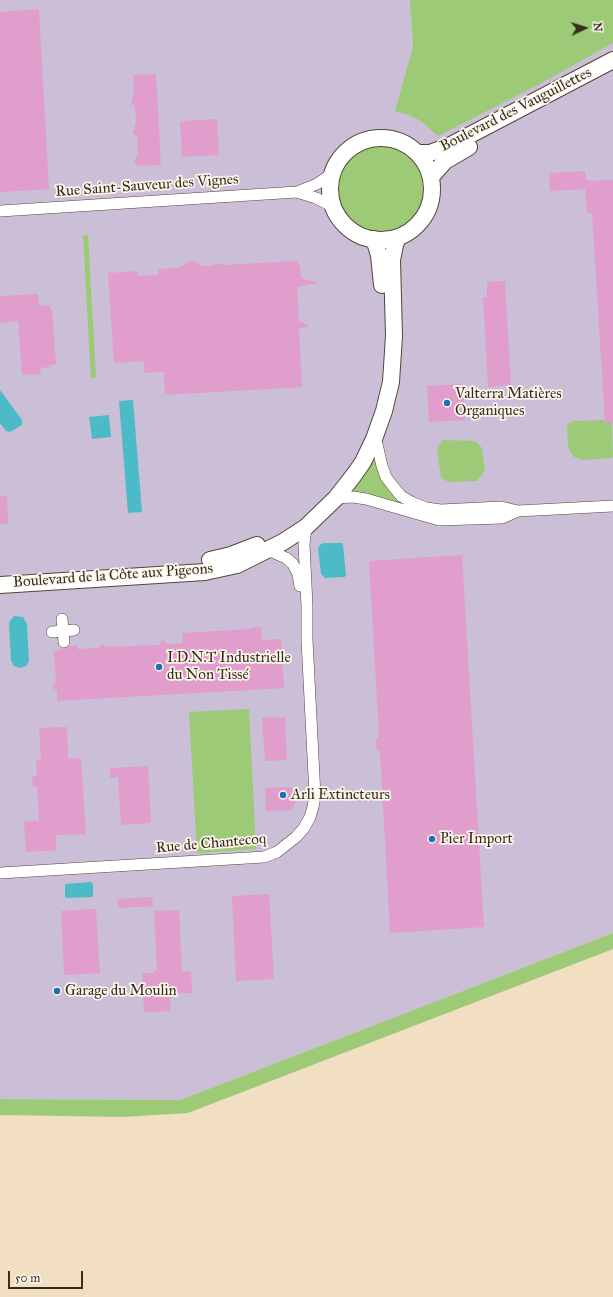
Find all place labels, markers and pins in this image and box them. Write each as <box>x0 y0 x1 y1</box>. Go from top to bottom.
place label: Valterra Matières Organiques <box>455 385 562 420</box>
marker: Valterra Matières Organiques <box>442 398 452 408</box>
place label: I.D.N.T Industrielle du Non Tissé <box>167 649 291 684</box>
marker: I.D.N.T Industrielle du Non Tissé <box>154 662 164 672</box>
place label: Arli Extincteurs <box>291 786 390 804</box>
marker: Arli Extincteurs <box>278 790 288 800</box>
place label: Pier Import <box>440 830 513 848</box>
marker: Pier Import <box>427 834 437 844</box>
place label: Garage du Moulin <box>65 982 177 1000</box>
marker: Garage du Moulin <box>52 986 62 996</box>

